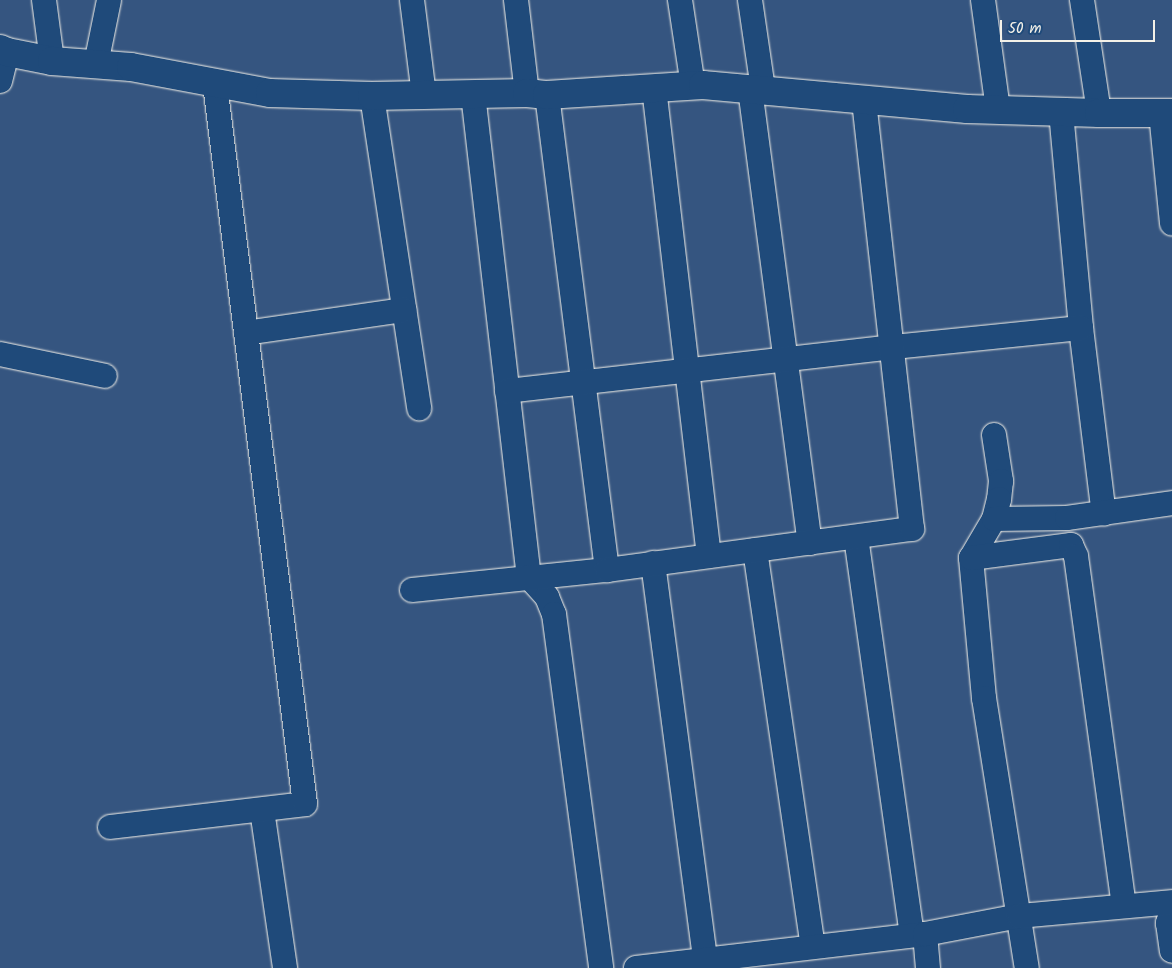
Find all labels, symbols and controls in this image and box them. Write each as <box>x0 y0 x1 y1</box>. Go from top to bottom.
scale bar <box>1002 10 1157 42</box>
text: 50 m <box>1008 17 1042 41</box>

